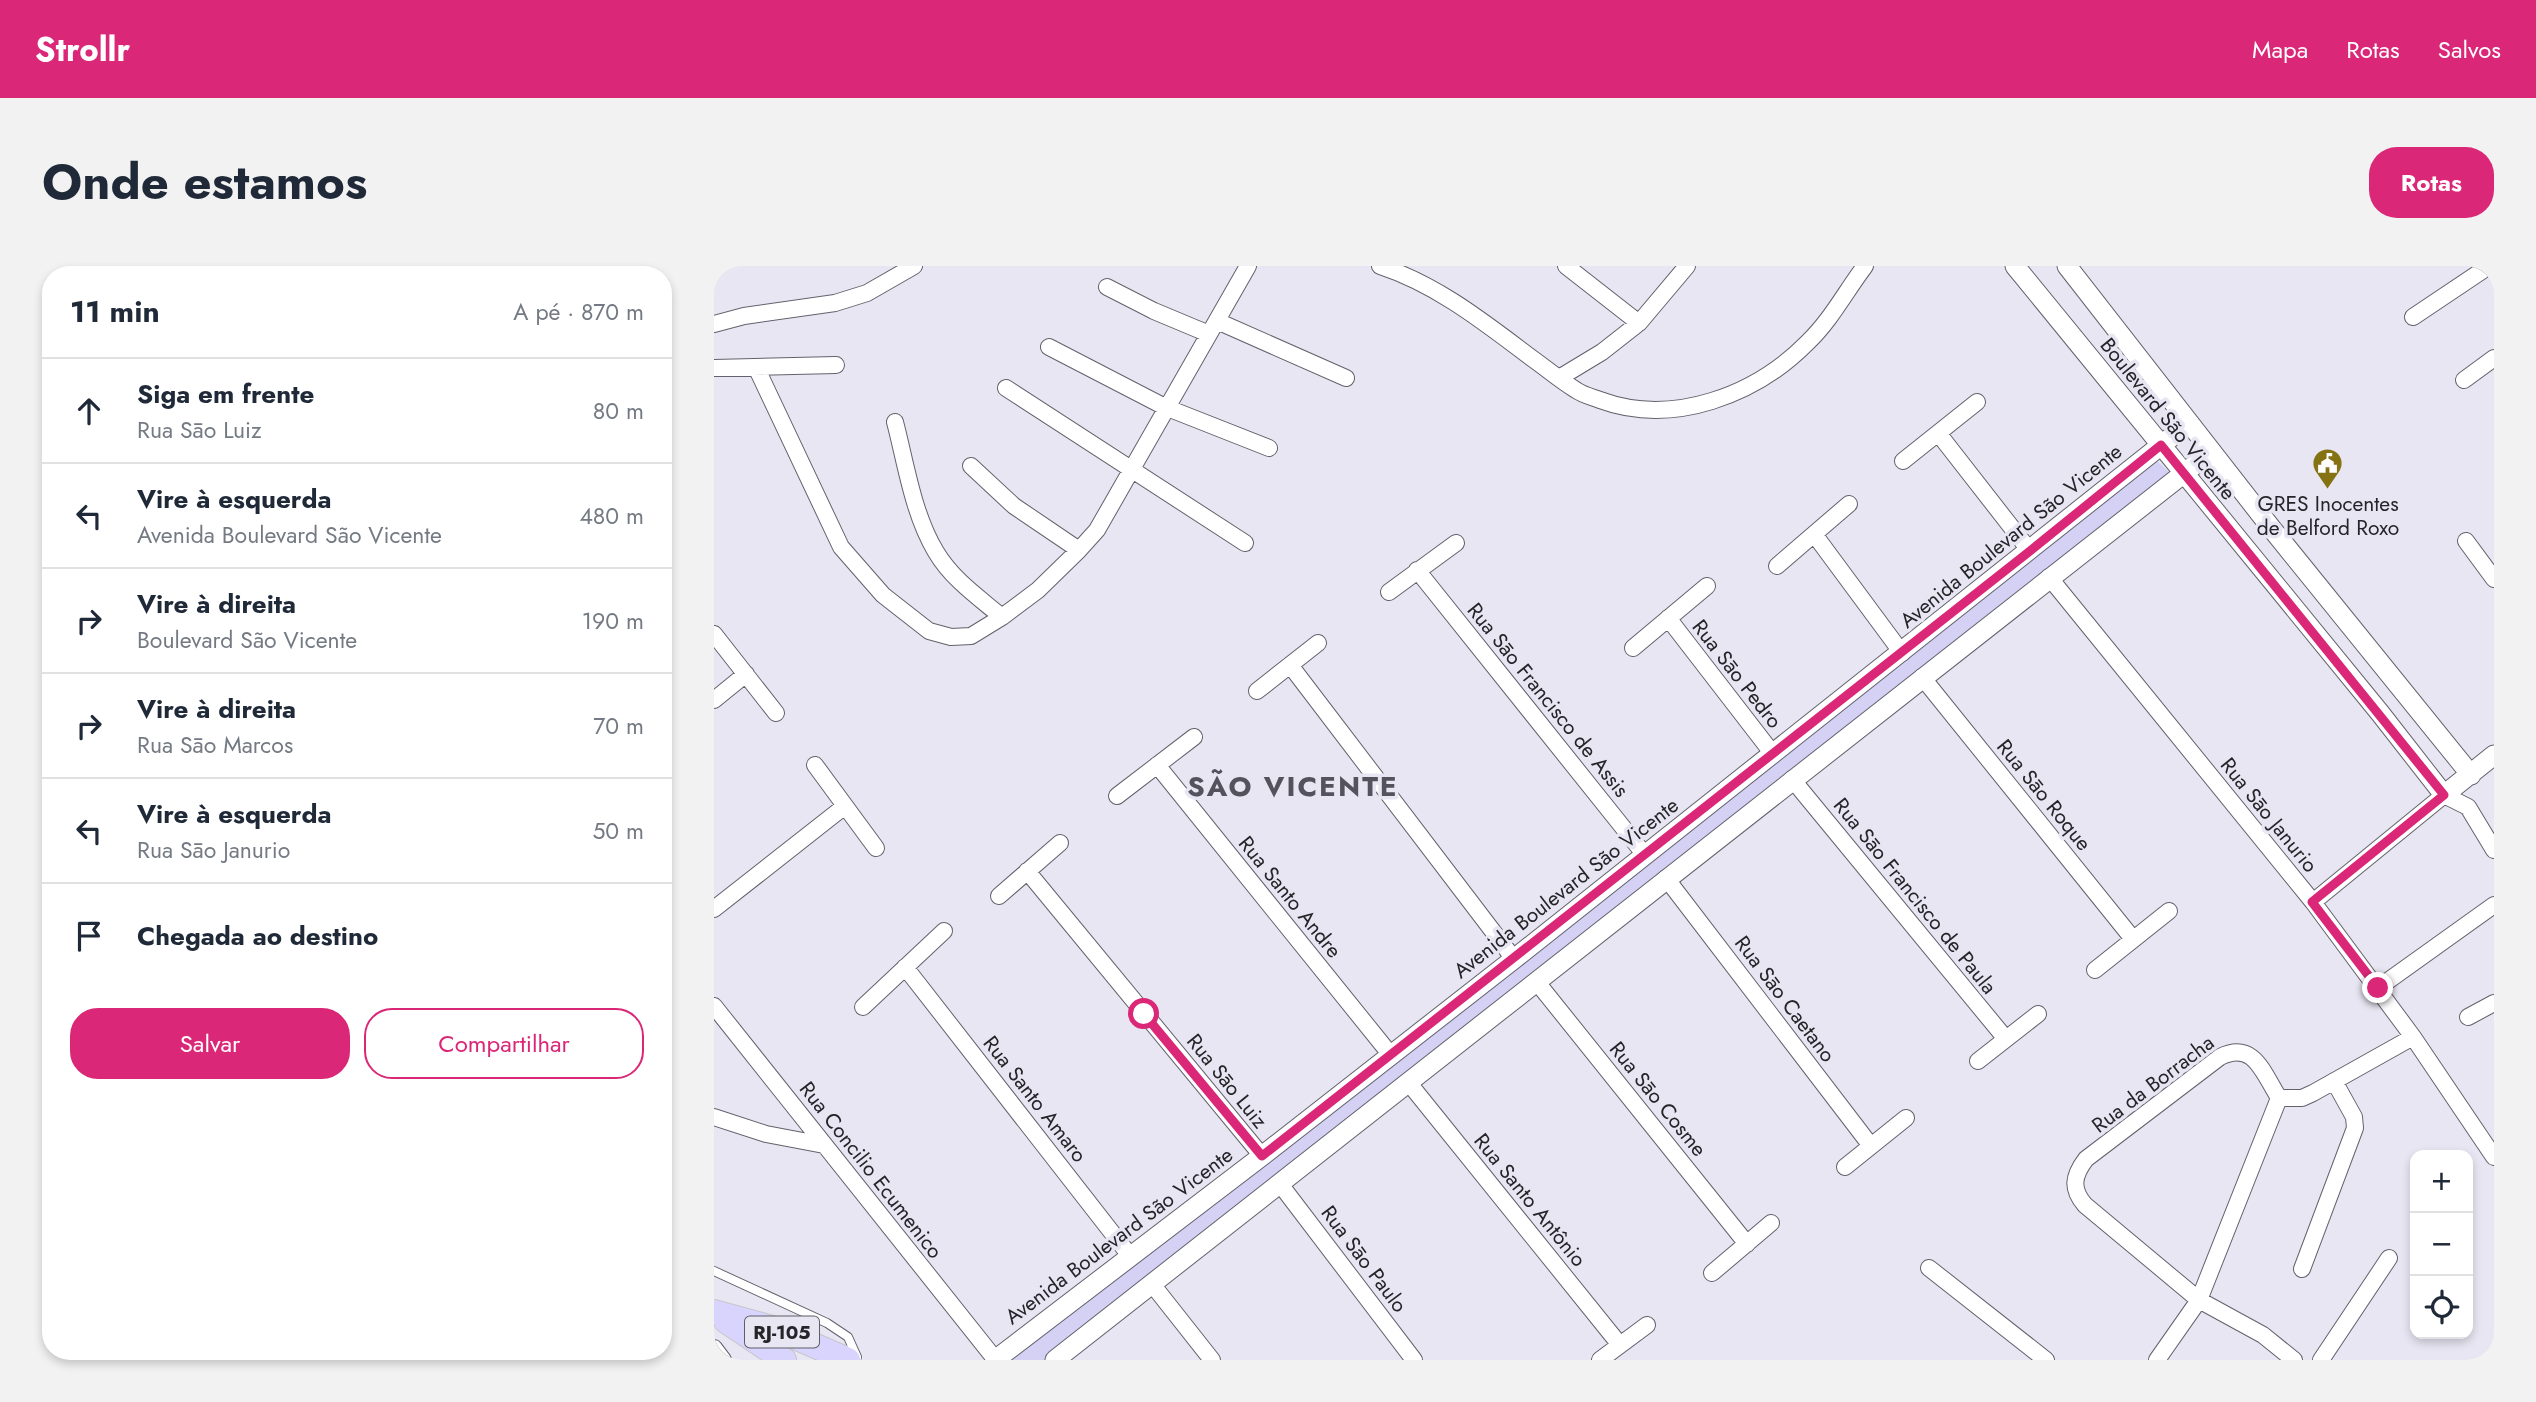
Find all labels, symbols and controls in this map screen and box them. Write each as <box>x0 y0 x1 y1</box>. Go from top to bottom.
text: Strollr <box>35 26 130 73</box>
text: Mapa <box>2252 32 2308 67</box>
text: Rotas <box>2346 32 2400 67</box>
text: Salvos <box>2438 32 2501 67</box>
text: Onde estamos <box>42 147 367 217</box>
button: Rotas <box>2369 147 2494 218</box>
text: 11 min <box>70 290 160 333</box>
text: A pé · 870 m <box>513 295 644 329</box>
street label: Boulevard São Vicente <box>2093 332 2243 507</box>
text: Siga em frente <box>137 375 314 413</box>
icon: ahead <box>70 392 108 430</box>
text: 80 m <box>593 394 644 428</box>
text: Rua Sāo Luiz <box>137 413 262 447</box>
street label: Avenida Boulevard São Vicente <box>1893 437 2129 635</box>
public building icon: GRES Inocentes de Belford Roxo <box>2311 447 2345 491</box>
text: Vire à esquerda <box>137 480 332 518</box>
place label: GRES Inocentes de Belford Roxo <box>2257 489 2399 543</box>
icon: left <box>70 497 108 535</box>
text: 480 m <box>579 499 644 533</box>
text: Avenida Boulevard São Vicente <box>137 518 442 552</box>
text: Vire à direita <box>137 585 296 623</box>
street label: Rua Sāo Francisco de Assis <box>1460 596 1636 804</box>
icon: right <box>70 602 108 640</box>
text: 190 m <box>582 604 644 638</box>
street label: Rua Sāo Pedro <box>1685 613 1789 735</box>
text: Boulevard São Vicente <box>137 623 357 657</box>
text: Vire à direita <box>137 690 296 728</box>
icon: right <box>70 707 108 745</box>
text: 70 m <box>593 709 644 743</box>
text: Rua Sāo Marcos <box>137 728 293 762</box>
street label: Rua Sāo Roque <box>1990 733 2098 857</box>
street label: Rua Sāo Janurio <box>2213 751 2325 879</box>
district label: SÃO VICENTE <box>1187 766 1399 807</box>
street label: Avenida Boulevard São Vicente <box>1447 790 1685 985</box>
street label: Rua Sāo Francisco de Paula <box>1826 791 2004 1001</box>
text: Vire à esquerda <box>137 795 332 833</box>
icon: left <box>70 812 108 850</box>
text: 50 m <box>592 814 644 848</box>
street label: Rua Santo Andre <box>1231 830 1349 965</box>
text: Rua Sāo Janurio <box>137 833 290 867</box>
icon: arrive <box>70 917 108 955</box>
text: Chegada ao destino <box>137 917 378 955</box>
street label: Rua Sāo Caetano <box>1727 929 1843 1069</box>
route end <box>2362 972 2393 1003</box>
route start <box>1128 998 1159 1029</box>
button: Salvar <box>70 1008 350 1079</box>
button: Compartilhar <box>364 1008 644 1079</box>
street label: Rua Sāo Luiz <box>1180 1027 1275 1135</box>
street label: Rua da Borracha <box>2086 1028 2220 1140</box>
street label: Rua Santo Amaro <box>976 1029 1094 1169</box>
street label: Rua Sāo Cosme <box>1602 1035 1714 1163</box>
street label: Rua Concilio Ecumenico <box>792 1075 950 1265</box>
street label: Rua Santo Antônio <box>1467 1127 1593 1273</box>
street label: Avenida Boulevard São Vicente <box>999 1140 1239 1332</box>
map controls <box>2410 1150 2473 1339</box>
button: + <box>2410 1150 2473 1213</box>
street label: Rua Sāo Paulo <box>1314 1199 1414 1319</box>
button: − <box>2410 1213 2473 1276</box>
button: locate <box>2410 1276 2473 1339</box>
road number: RJ-105 <box>745 1316 819 1348</box>

